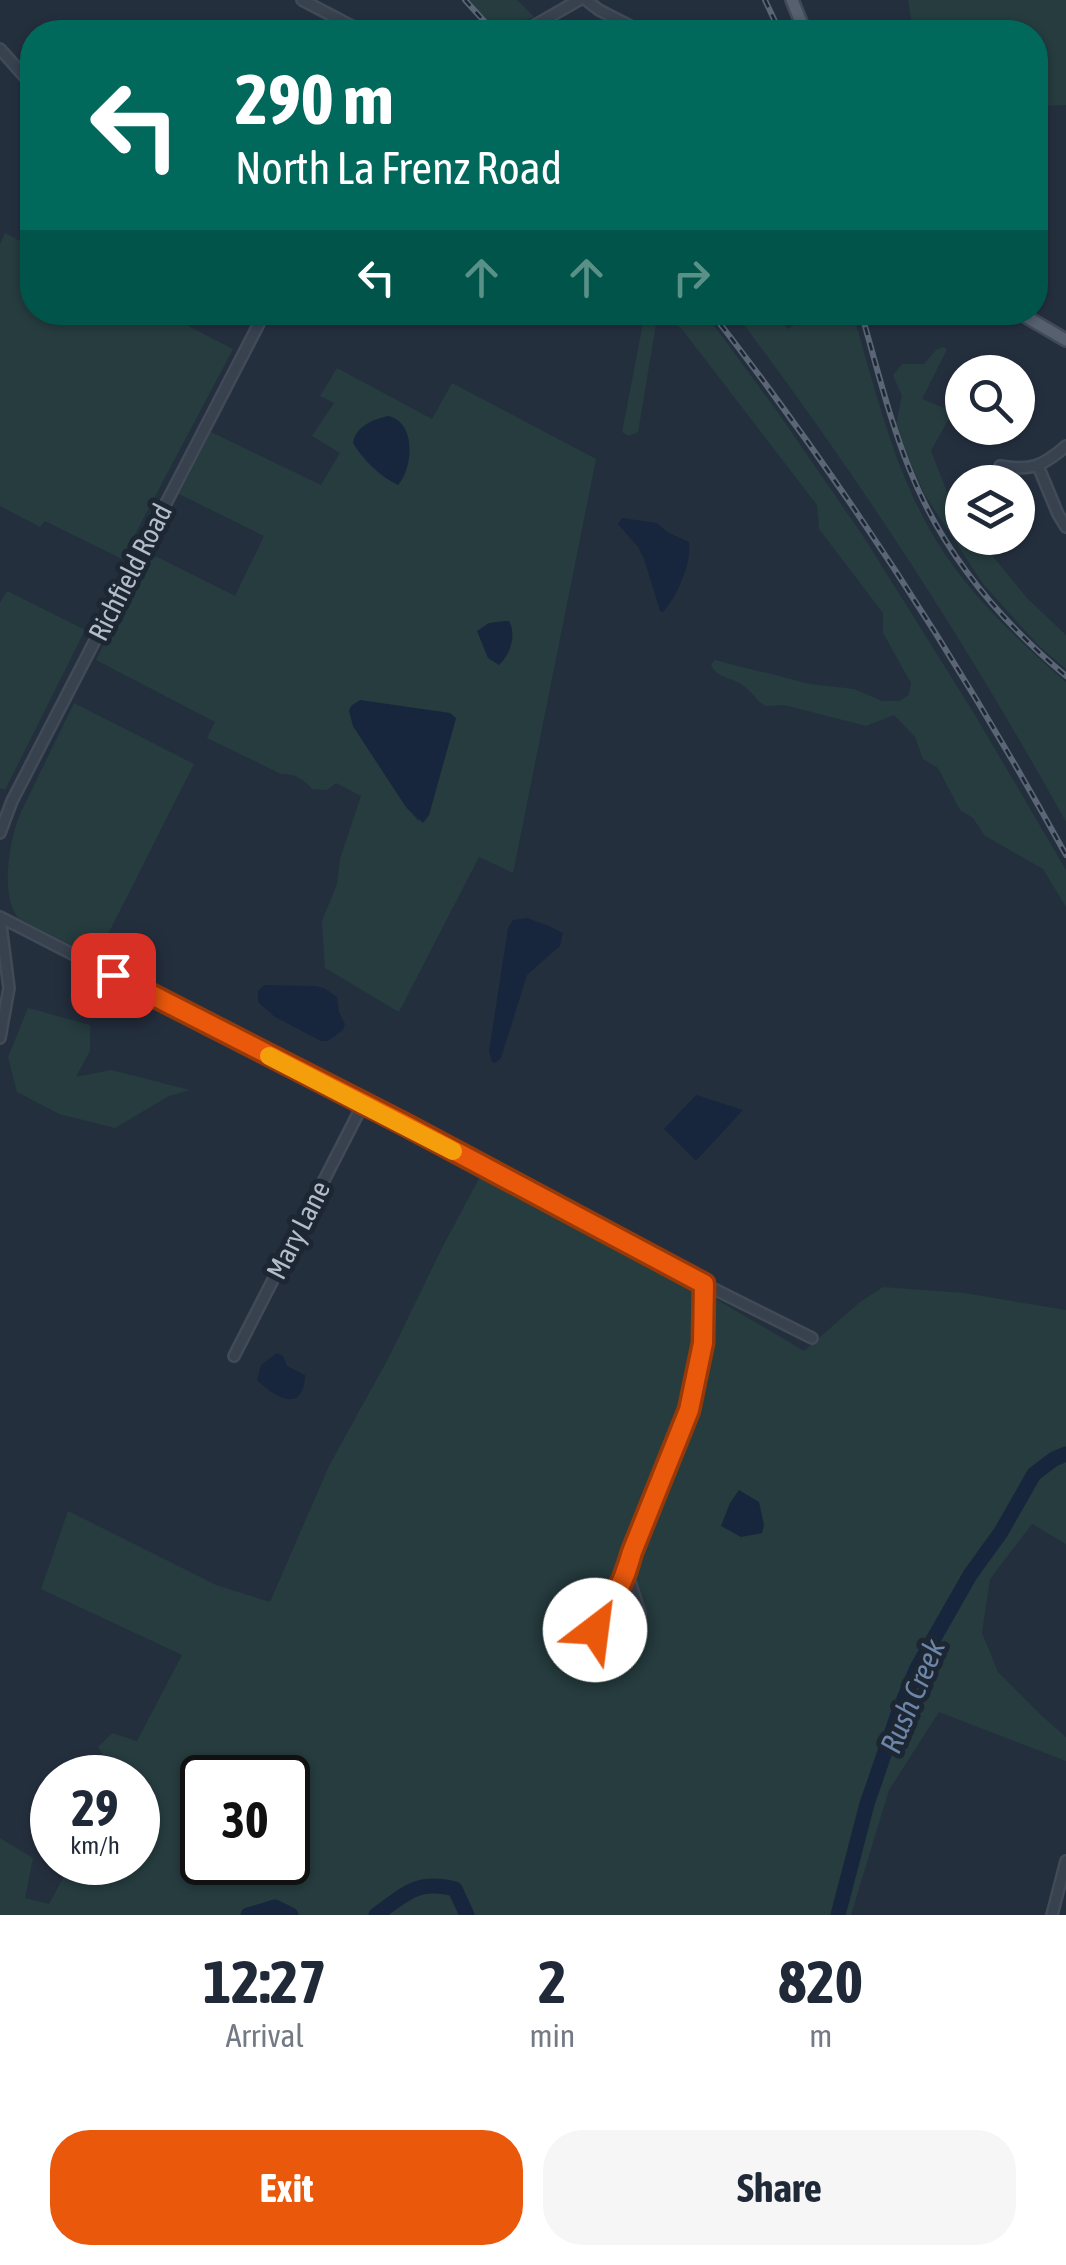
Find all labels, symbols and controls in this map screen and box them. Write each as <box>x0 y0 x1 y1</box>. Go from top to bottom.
text: 290 m <box>235 59 394 139</box>
icon: left <box>70 60 200 190</box>
text: North La Frenz Road <box>235 142 562 194</box>
icon: left <box>349 250 404 305</box>
icon: ahead <box>454 250 509 305</box>
icon: ahead <box>559 250 614 305</box>
icon: right <box>664 250 719 305</box>
map controls <box>945 355 1035 555</box>
button: search <box>945 355 1035 445</box>
button: layers <box>945 465 1035 555</box>
street label: Richfield Road <box>82 498 178 646</box>
pin <box>71 933 156 1018</box>
icon: arrive <box>86 948 141 1003</box>
street label: Mary Lane <box>260 1176 336 1284</box>
position arrow <box>543 1578 647 1682</box>
water label: Rush Creek <box>873 1633 951 1758</box>
speed limit sign: 30 <box>180 1755 310 1885</box>
text: 29 <box>71 1779 118 1837</box>
text: km/h <box>70 1831 120 1859</box>
text: 12:27 <box>203 1947 326 2016</box>
text: 2 <box>538 1947 567 2016</box>
text: 820 <box>778 1947 863 2016</box>
text: Arrival <box>226 2017 304 2054</box>
text: min <box>529 2017 575 2054</box>
text: m <box>809 2017 832 2054</box>
button: Exit <box>50 2130 523 2245</box>
button: Share <box>543 2130 1016 2245</box>

